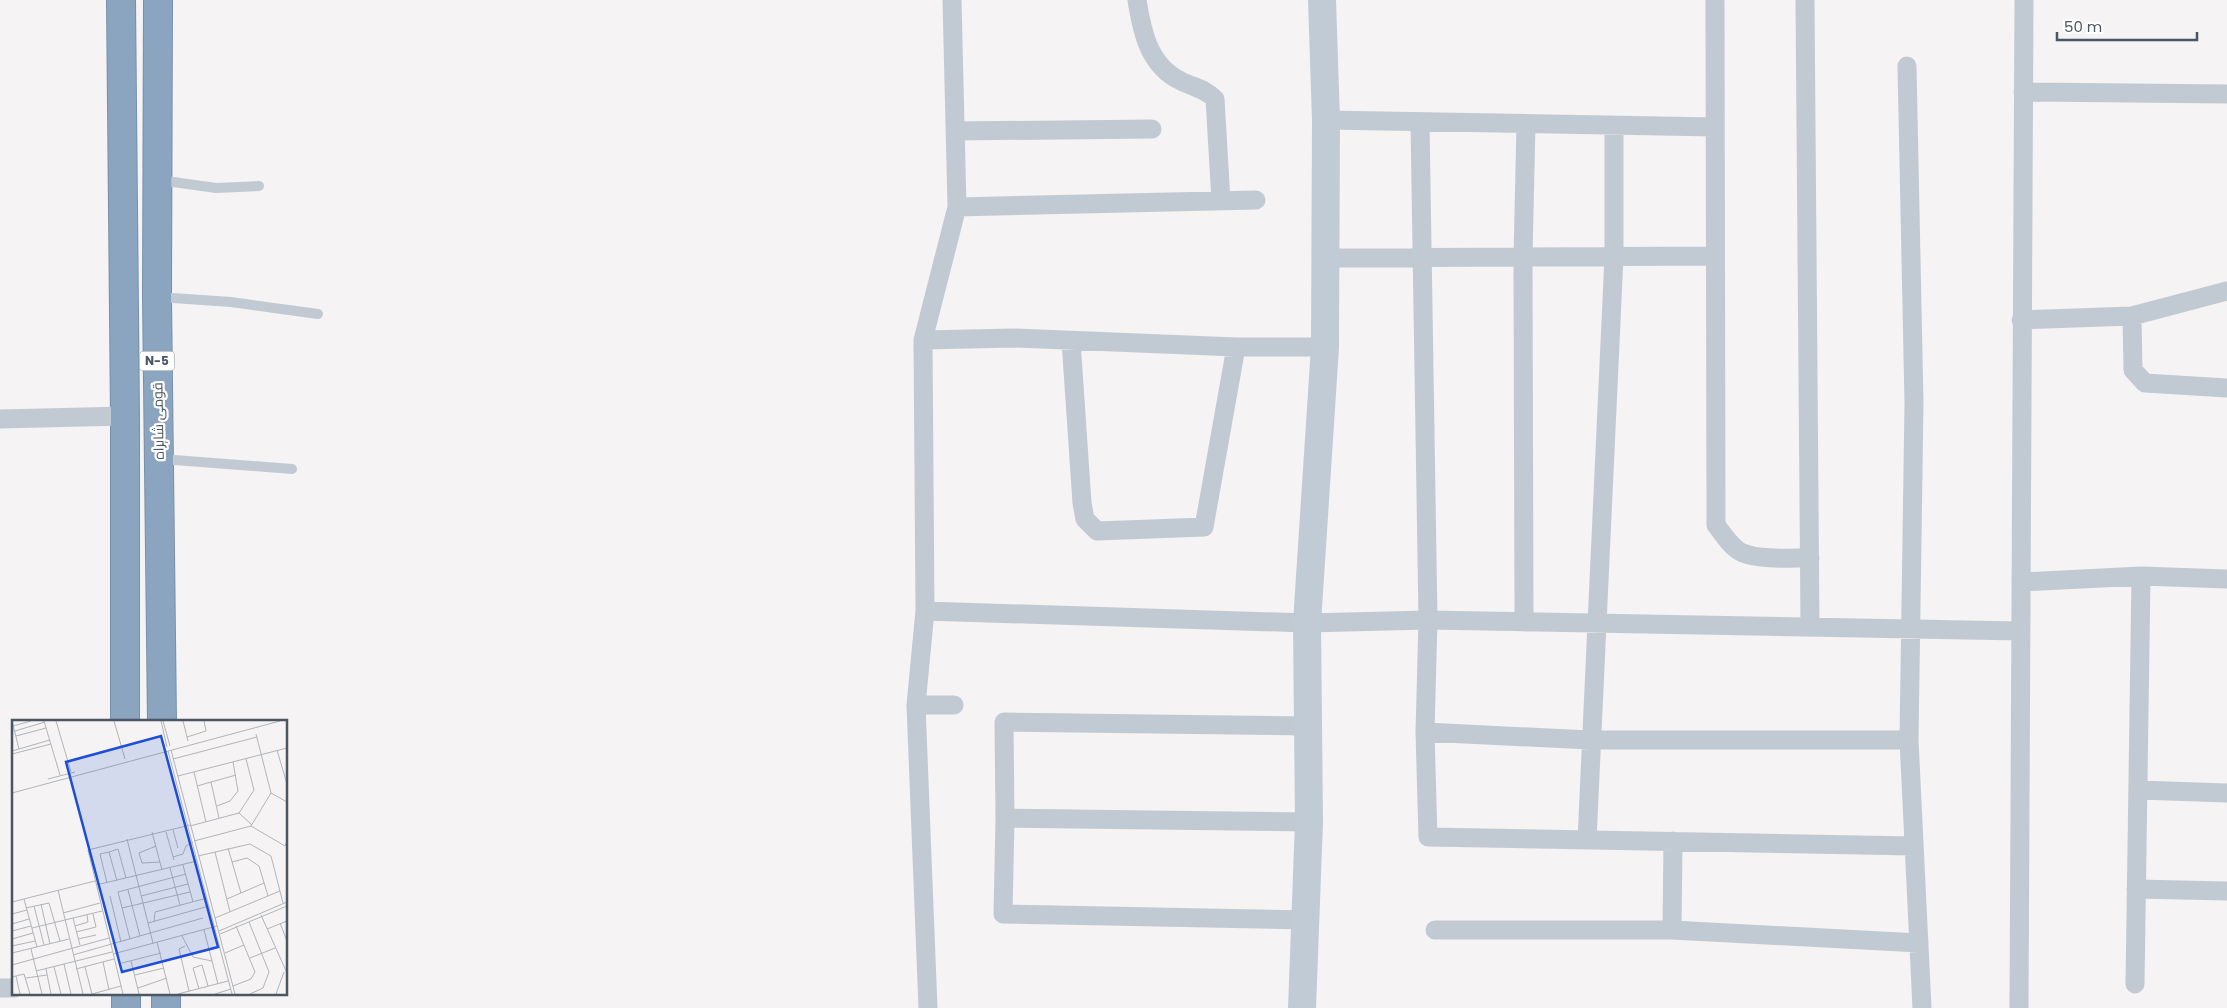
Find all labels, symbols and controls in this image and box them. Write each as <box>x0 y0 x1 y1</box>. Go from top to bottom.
scale bar <box>2057 10 2197 42</box>
text: 50 m <box>2064 16 2102 37</box>
road number: N-5 <box>140 352 174 371</box>
street label: قومی شاہراہ <box>147 382 169 460</box>
inset map <box>12 720 288 996</box>

